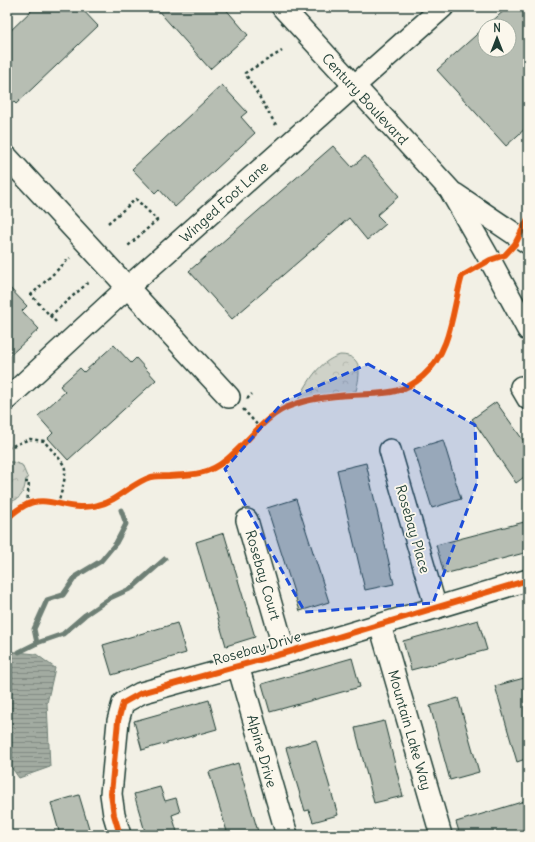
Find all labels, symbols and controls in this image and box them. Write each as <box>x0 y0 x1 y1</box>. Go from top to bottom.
north arrow <box>477 18 517 58</box>
text: N <box>493 21 501 35</box>
street label: Century Boulevard <box>318 49 412 149</box>
street label: Winged Foot Lane <box>176 157 272 247</box>
street label: Rosebay Place <box>392 483 434 575</box>
street label: Rosebay Court <box>242 528 285 622</box>
street label: Rosebay Drive <box>211 627 303 669</box>
street label: Mountain Lake Way <box>384 668 436 792</box>
street label: Alpine Drive <box>243 712 281 790</box>

